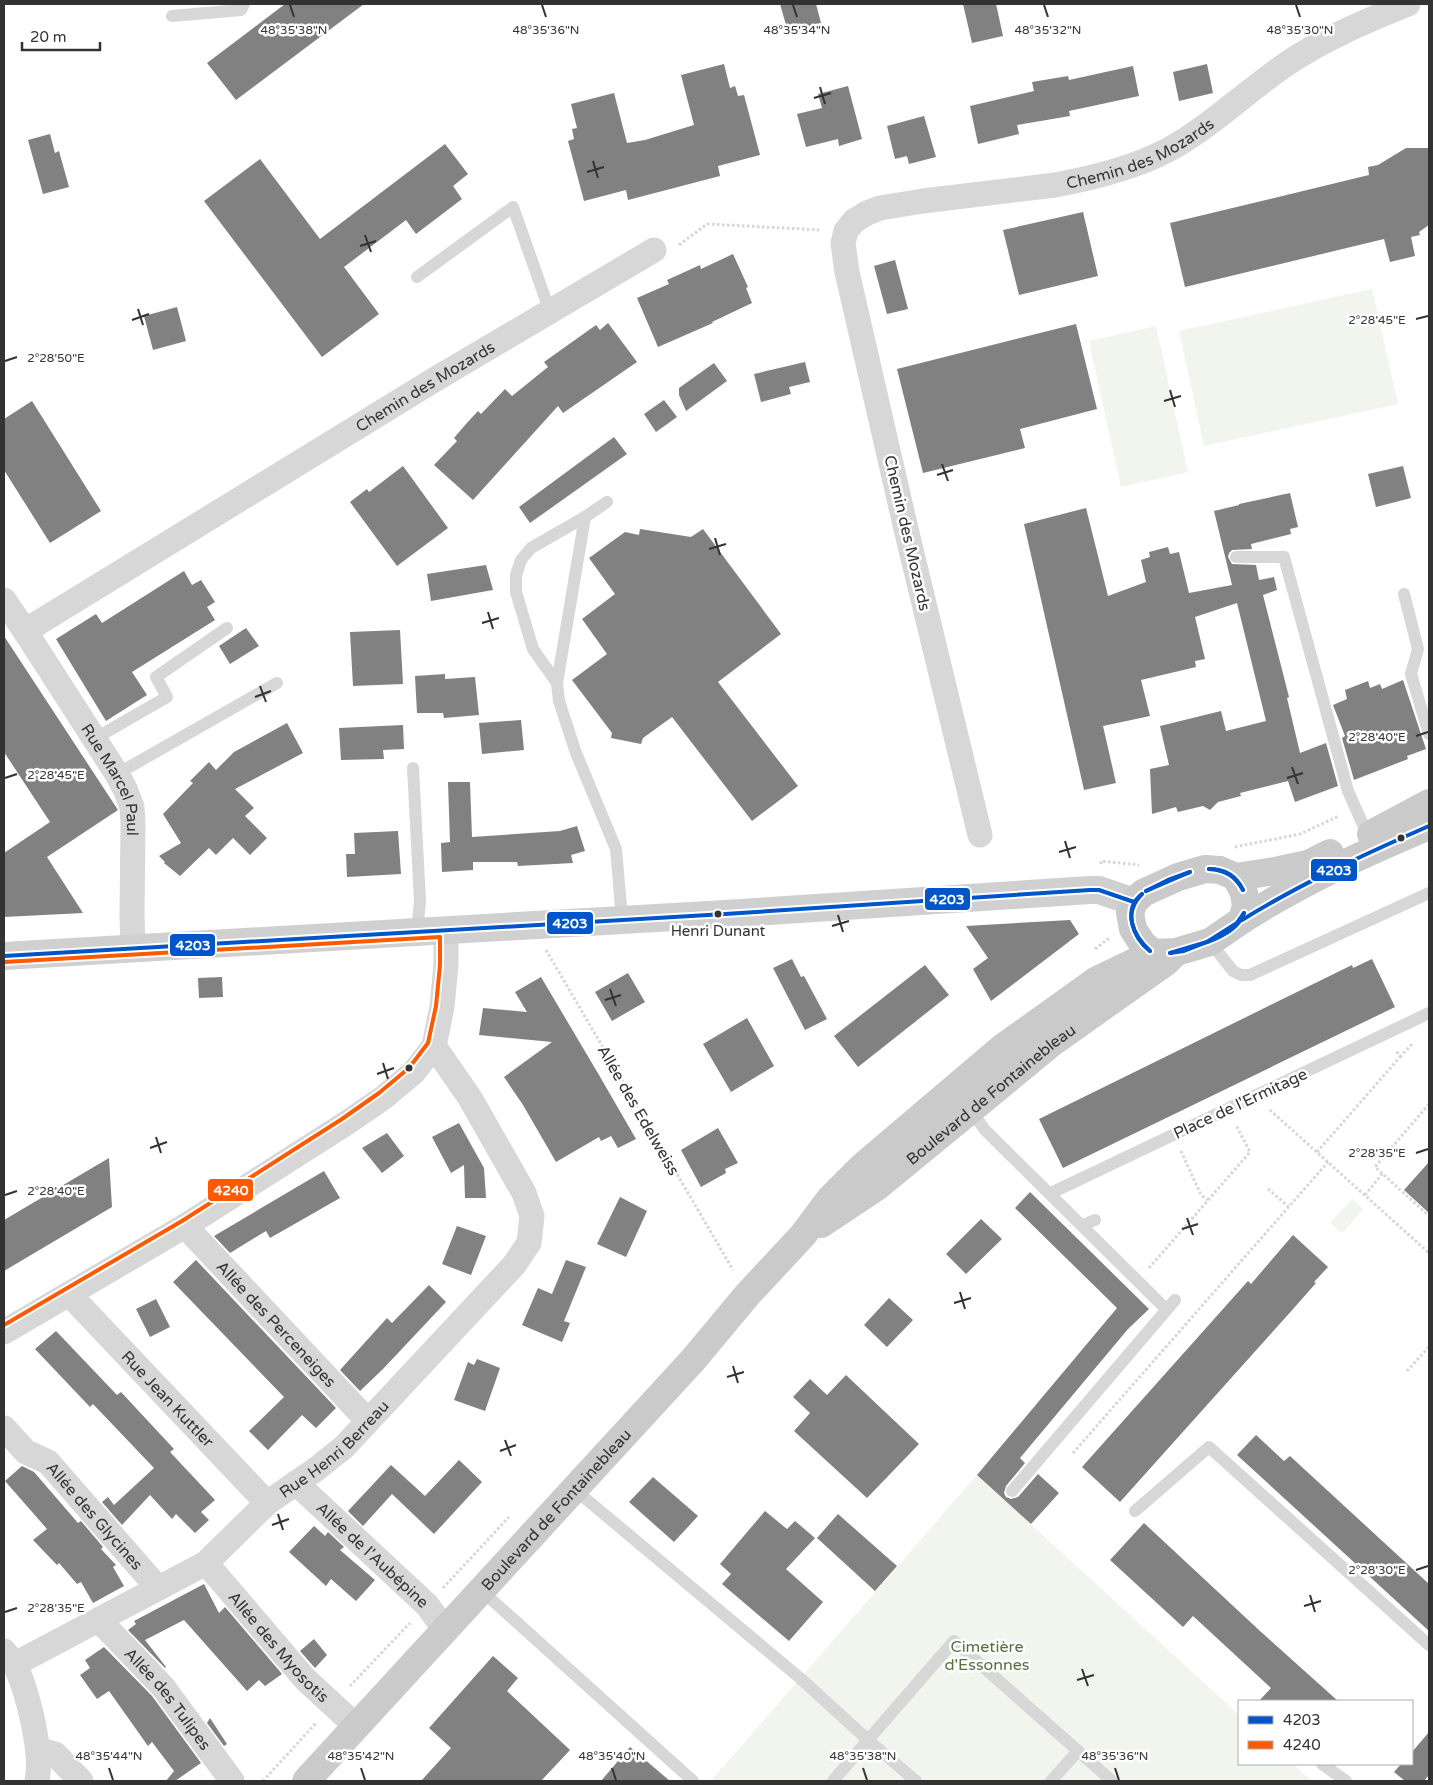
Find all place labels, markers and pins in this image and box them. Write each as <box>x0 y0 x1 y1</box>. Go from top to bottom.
unlabelled marker <box>1396 833 1406 843</box>
marker: Henri Dunant <box>713 909 723 919</box>
place label: Henri Dunant <box>671 922 766 940</box>
unlabelled marker <box>404 1063 414 1073</box>

